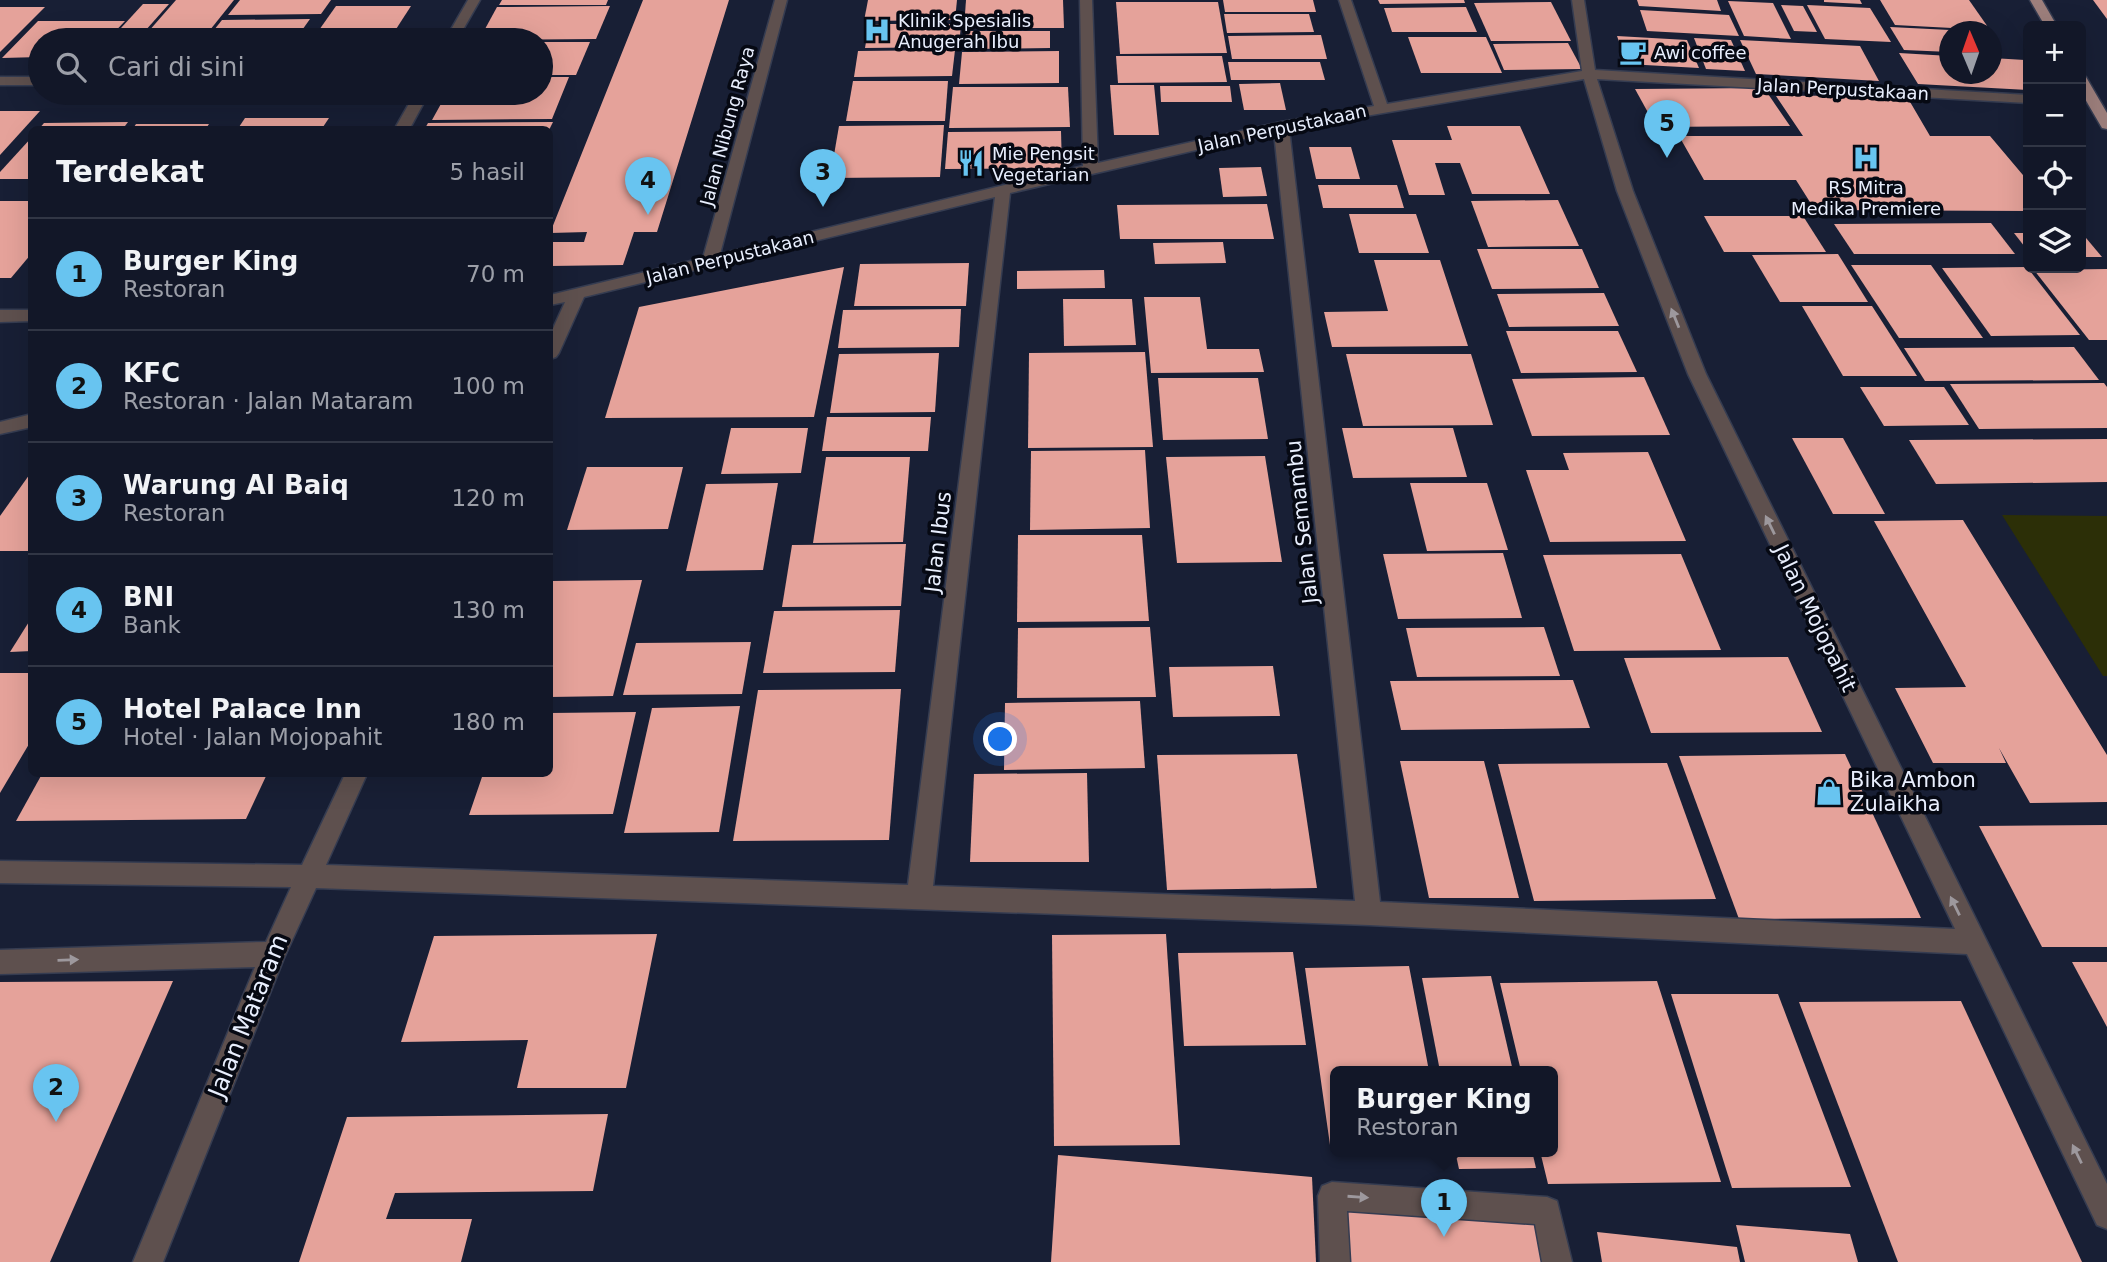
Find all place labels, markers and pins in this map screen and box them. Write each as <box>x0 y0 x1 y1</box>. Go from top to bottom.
place label: Klinik Spesialis Anugerah Ibu <box>898 10 1031 52</box>
hospital icon: Klinik Spesialis Anugerah Ibu <box>862 15 892 45</box>
cafe icon: Awi coffee <box>1618 37 1648 67</box>
place label: Awi coffee <box>1654 42 1747 63</box>
pin: 5 <box>1644 100 1690 158</box>
place label: Mie Pengsit Vegetarian <box>992 143 1095 185</box>
hospital icon: RS Mitra Medika Premiere <box>1851 143 1881 173</box>
restaurant icon: Mie Pengsit Vegetarian <box>956 148 986 178</box>
pin: 3 <box>800 149 846 207</box>
pin: 4 <box>625 157 671 215</box>
place label: RS Mitra Medika Premiere <box>1791 177 1941 219</box>
place label: Bika Ambon Zulaikha <box>1850 768 1976 816</box>
shop icon: Bika Ambon Zulaikha <box>1814 777 1844 807</box>
pin: 2 <box>33 1064 79 1122</box>
pin: 1 <box>1421 1179 1467 1237</box>

